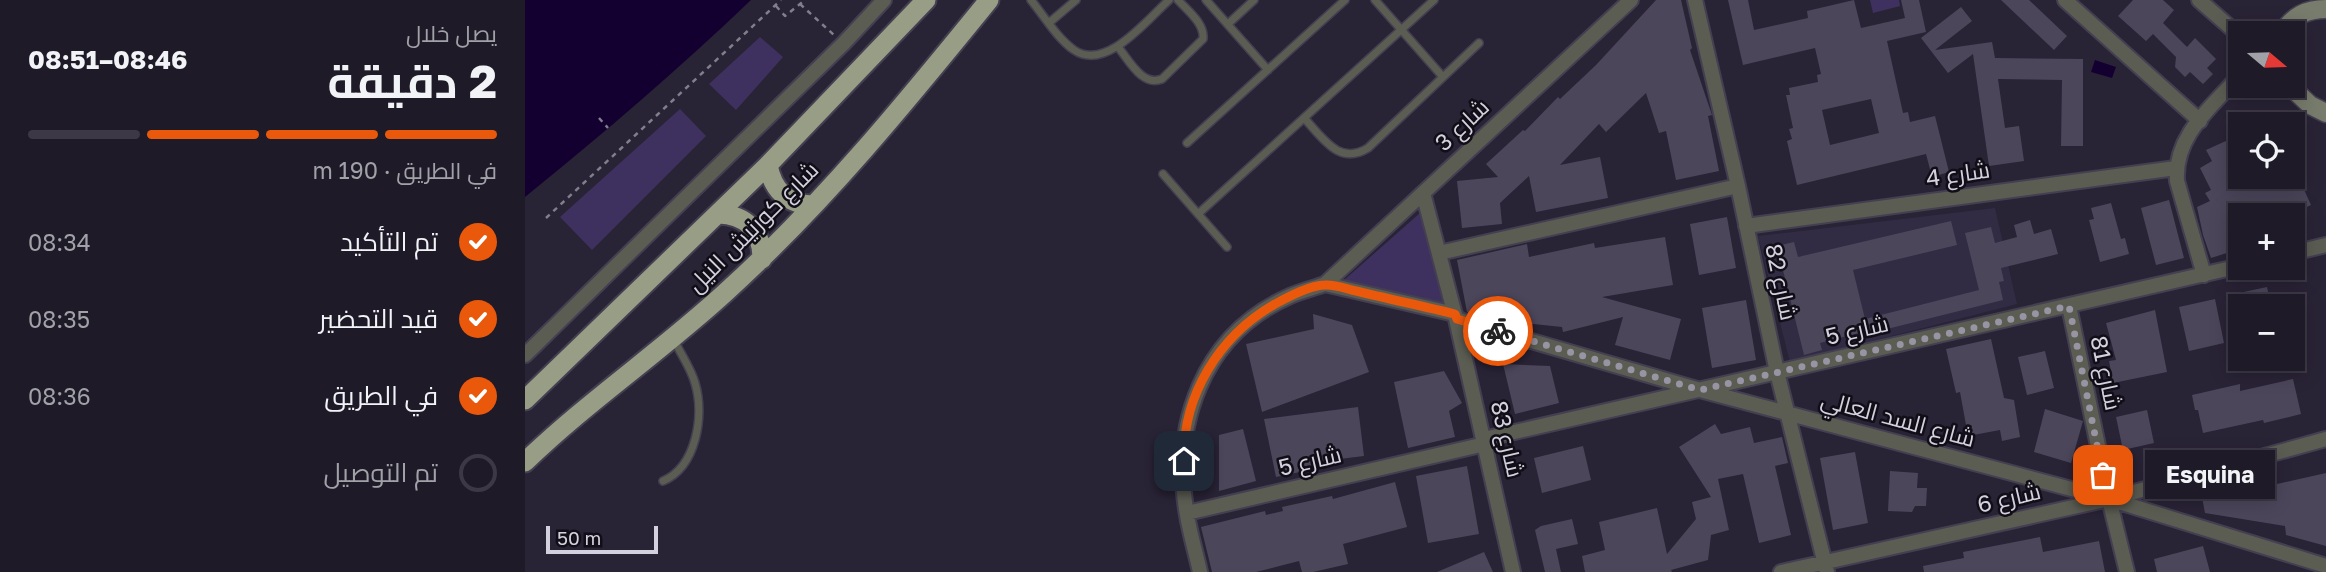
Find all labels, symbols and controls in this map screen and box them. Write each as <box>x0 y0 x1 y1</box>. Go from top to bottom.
text: يصل خلال <box>406 19 497 47</box>
north arrow <box>2228 21 2305 98</box>
map controls <box>2228 21 2305 371</box>
text: 08:46–08:51 <box>28 44 188 75</box>
text: 2 دقيقة <box>327 53 497 108</box>
street label: شارع 3 <box>1428 92 1496 158</box>
button: locate <box>2228 112 2305 189</box>
street label: شارع كورنيش النيل <box>681 155 826 300</box>
street label: شارع 4 <box>1924 155 1992 194</box>
text: في الطريق · 190 m <box>312 156 497 184</box>
button: + <box>2228 203 2305 280</box>
icon: check <box>459 223 497 261</box>
text: تم التأكيد <box>340 226 438 257</box>
text: 08:34 <box>28 228 91 256</box>
street label: شارع 82 <box>1757 241 1804 323</box>
button: − <box>2228 294 2305 371</box>
courier <box>1463 296 1533 366</box>
icon: check <box>459 300 497 338</box>
text: قيد التحضير <box>319 303 438 334</box>
text: 08:35 <box>28 305 90 333</box>
street label: شارع 5 <box>1823 308 1892 353</box>
icon: bike <box>1479 312 1517 350</box>
street label: شارع 81 <box>2083 333 2129 413</box>
icon: check <box>459 377 497 415</box>
text: في الطريق <box>324 380 438 411</box>
text: 08:36 <box>28 382 91 410</box>
street label: شارع السد العالي <box>1817 384 1978 457</box>
street label: شارع 83 <box>1483 398 1530 481</box>
pin <box>1154 431 1214 491</box>
street label: شارع 5 <box>1276 439 1345 484</box>
icon: home <box>1165 442 1203 480</box>
pin <box>2073 445 2133 505</box>
callout: Esquina <box>2145 450 2275 500</box>
icon: bag <box>2084 456 2122 494</box>
text: تم التوصيل <box>323 457 438 488</box>
text: Esquina <box>2166 460 2254 488</box>
street label: شارع 6 <box>1974 476 2044 521</box>
scale bar <box>546 523 658 555</box>
text: 50 m <box>557 526 601 549</box>

